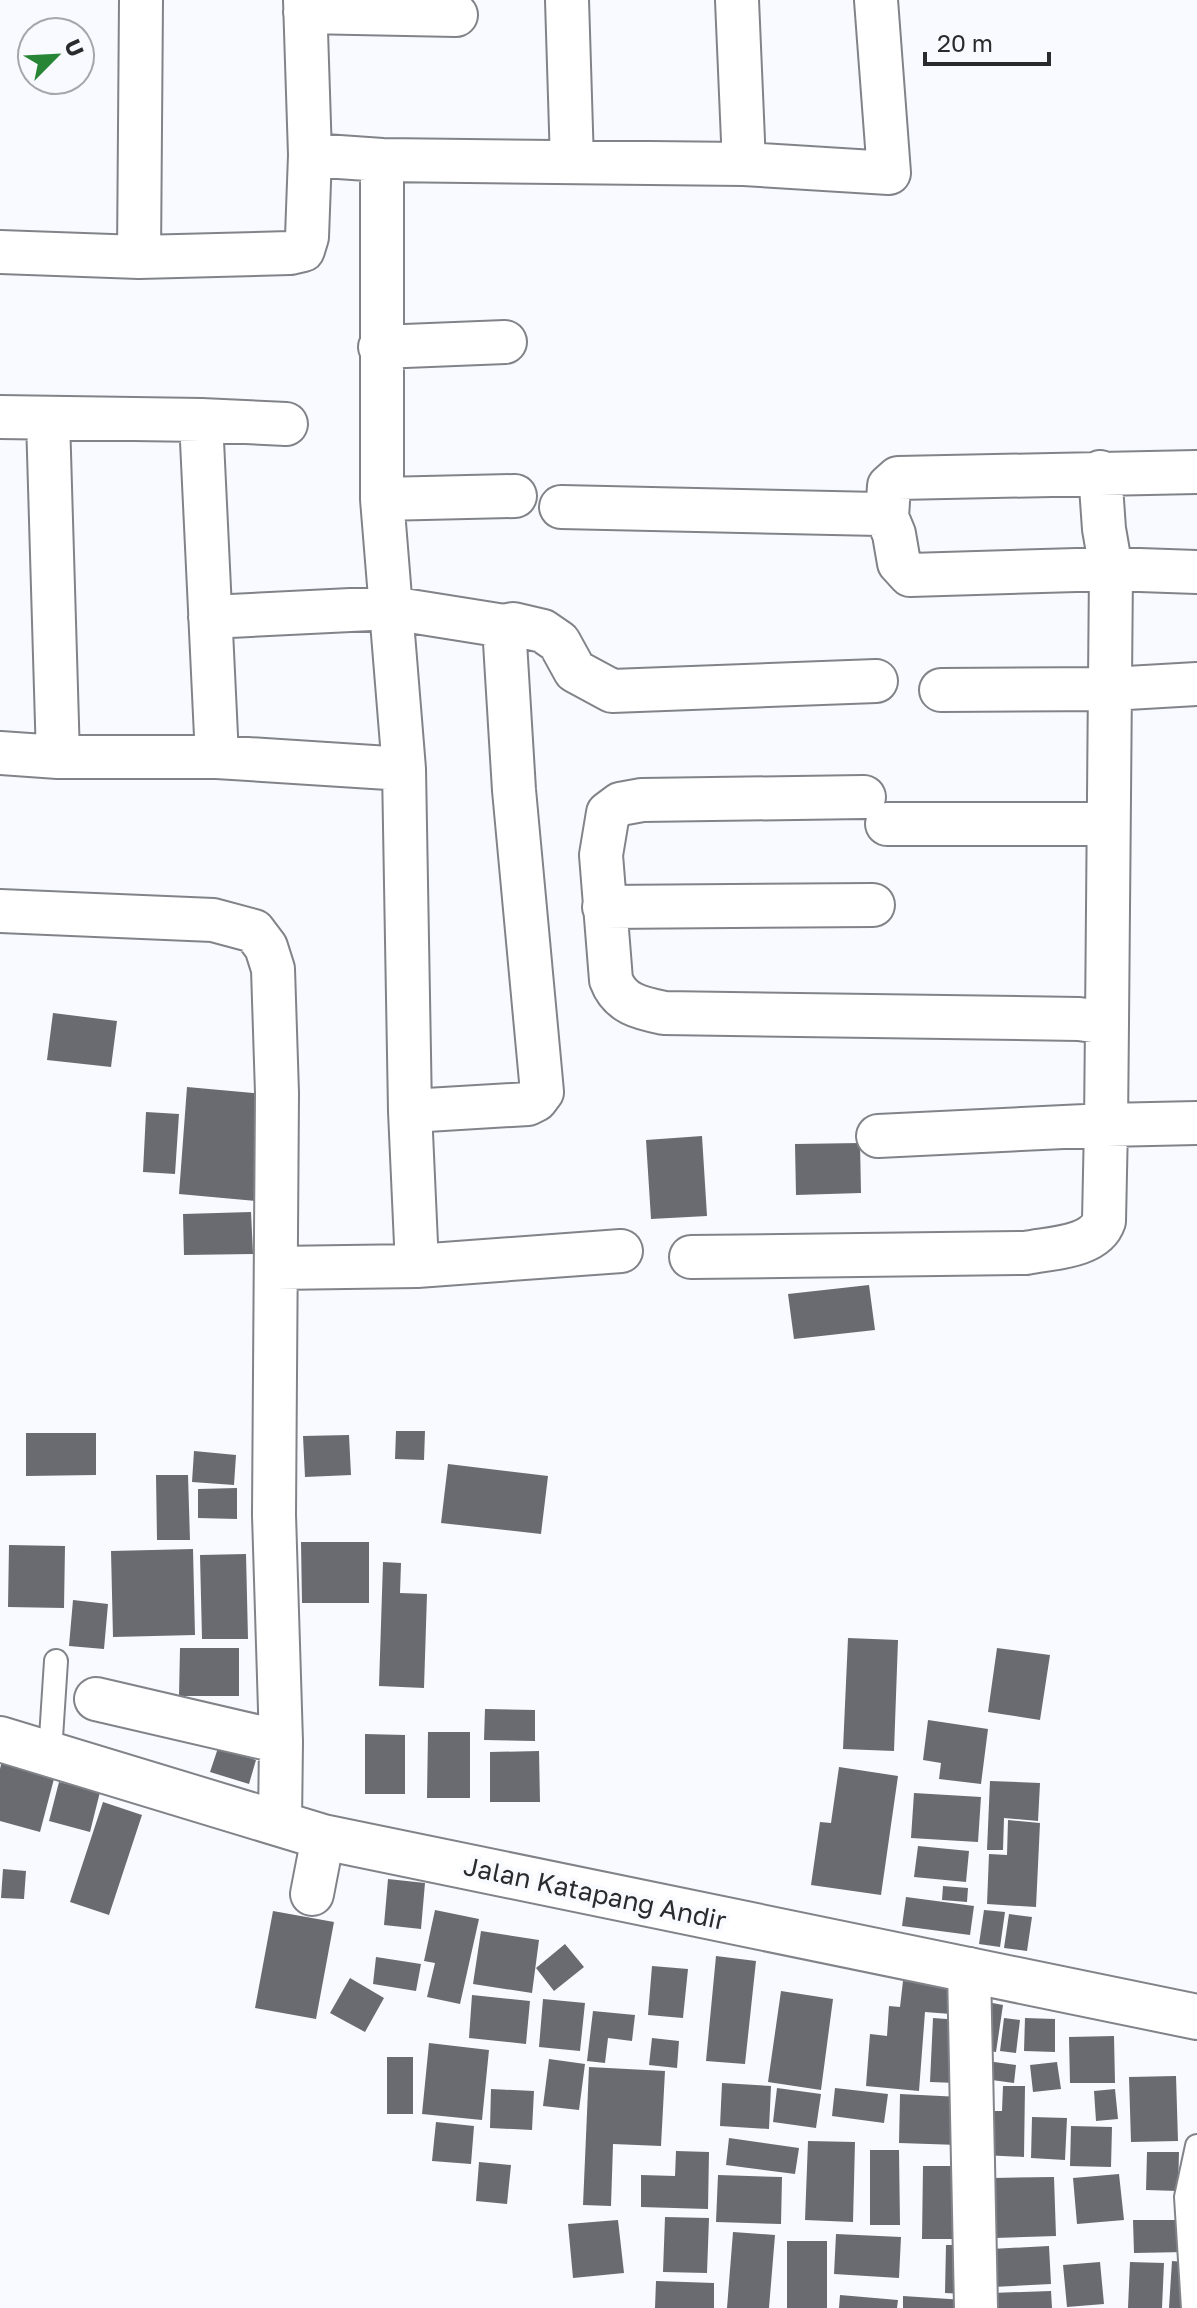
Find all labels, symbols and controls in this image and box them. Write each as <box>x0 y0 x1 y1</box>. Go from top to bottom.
north arrow <box>16 16 96 96</box>
scale bar <box>925 16 1049 66</box>
text: 20 m <box>937 28 993 57</box>
text: U <box>59 35 90 60</box>
street label: Jalan Katapang Andir <box>461 1850 729 1936</box>

